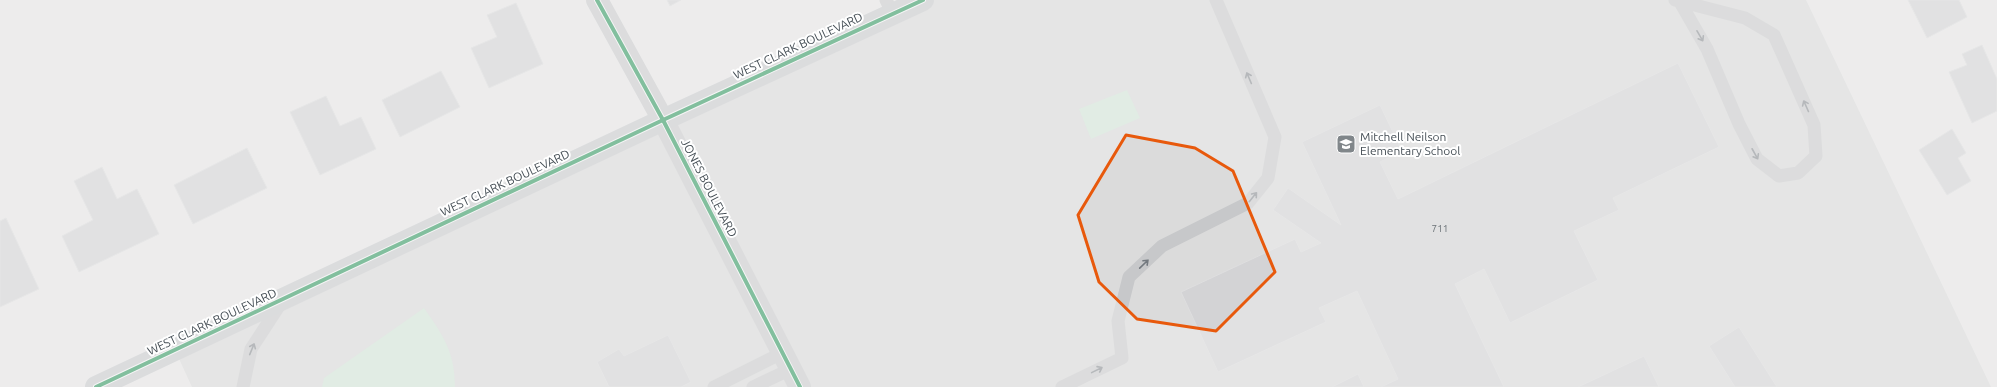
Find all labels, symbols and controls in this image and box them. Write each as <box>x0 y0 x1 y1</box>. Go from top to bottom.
street label: WEST CLARK BOULEVARD <box>731 10 865 81</box>
one-way arrow <box>1696 30 1704 42</box>
one-way arrow <box>1245 72 1252 84</box>
one-way arrow <box>1802 100 1809 112</box>
place label: Mitchell Neilson Elementary School <box>1360 130 1460 157</box>
school or university icon: Mitchell Neilson Elementary School <box>1335 133 1357 155</box>
street label: JONES BOULEVARD <box>679 137 740 239</box>
street label: WEST CLARK BOULEVARD <box>438 147 572 218</box>
one-way arrow <box>1751 147 1759 159</box>
one-way arrow <box>1249 191 1258 202</box>
house number: 711 <box>1432 223 1448 234</box>
one-way arrow <box>1139 259 1149 268</box>
street label: WEST CLARK BOULEVARD <box>145 286 279 357</box>
one-way arrow <box>249 344 257 356</box>
one-way arrow <box>1091 366 1103 373</box>

